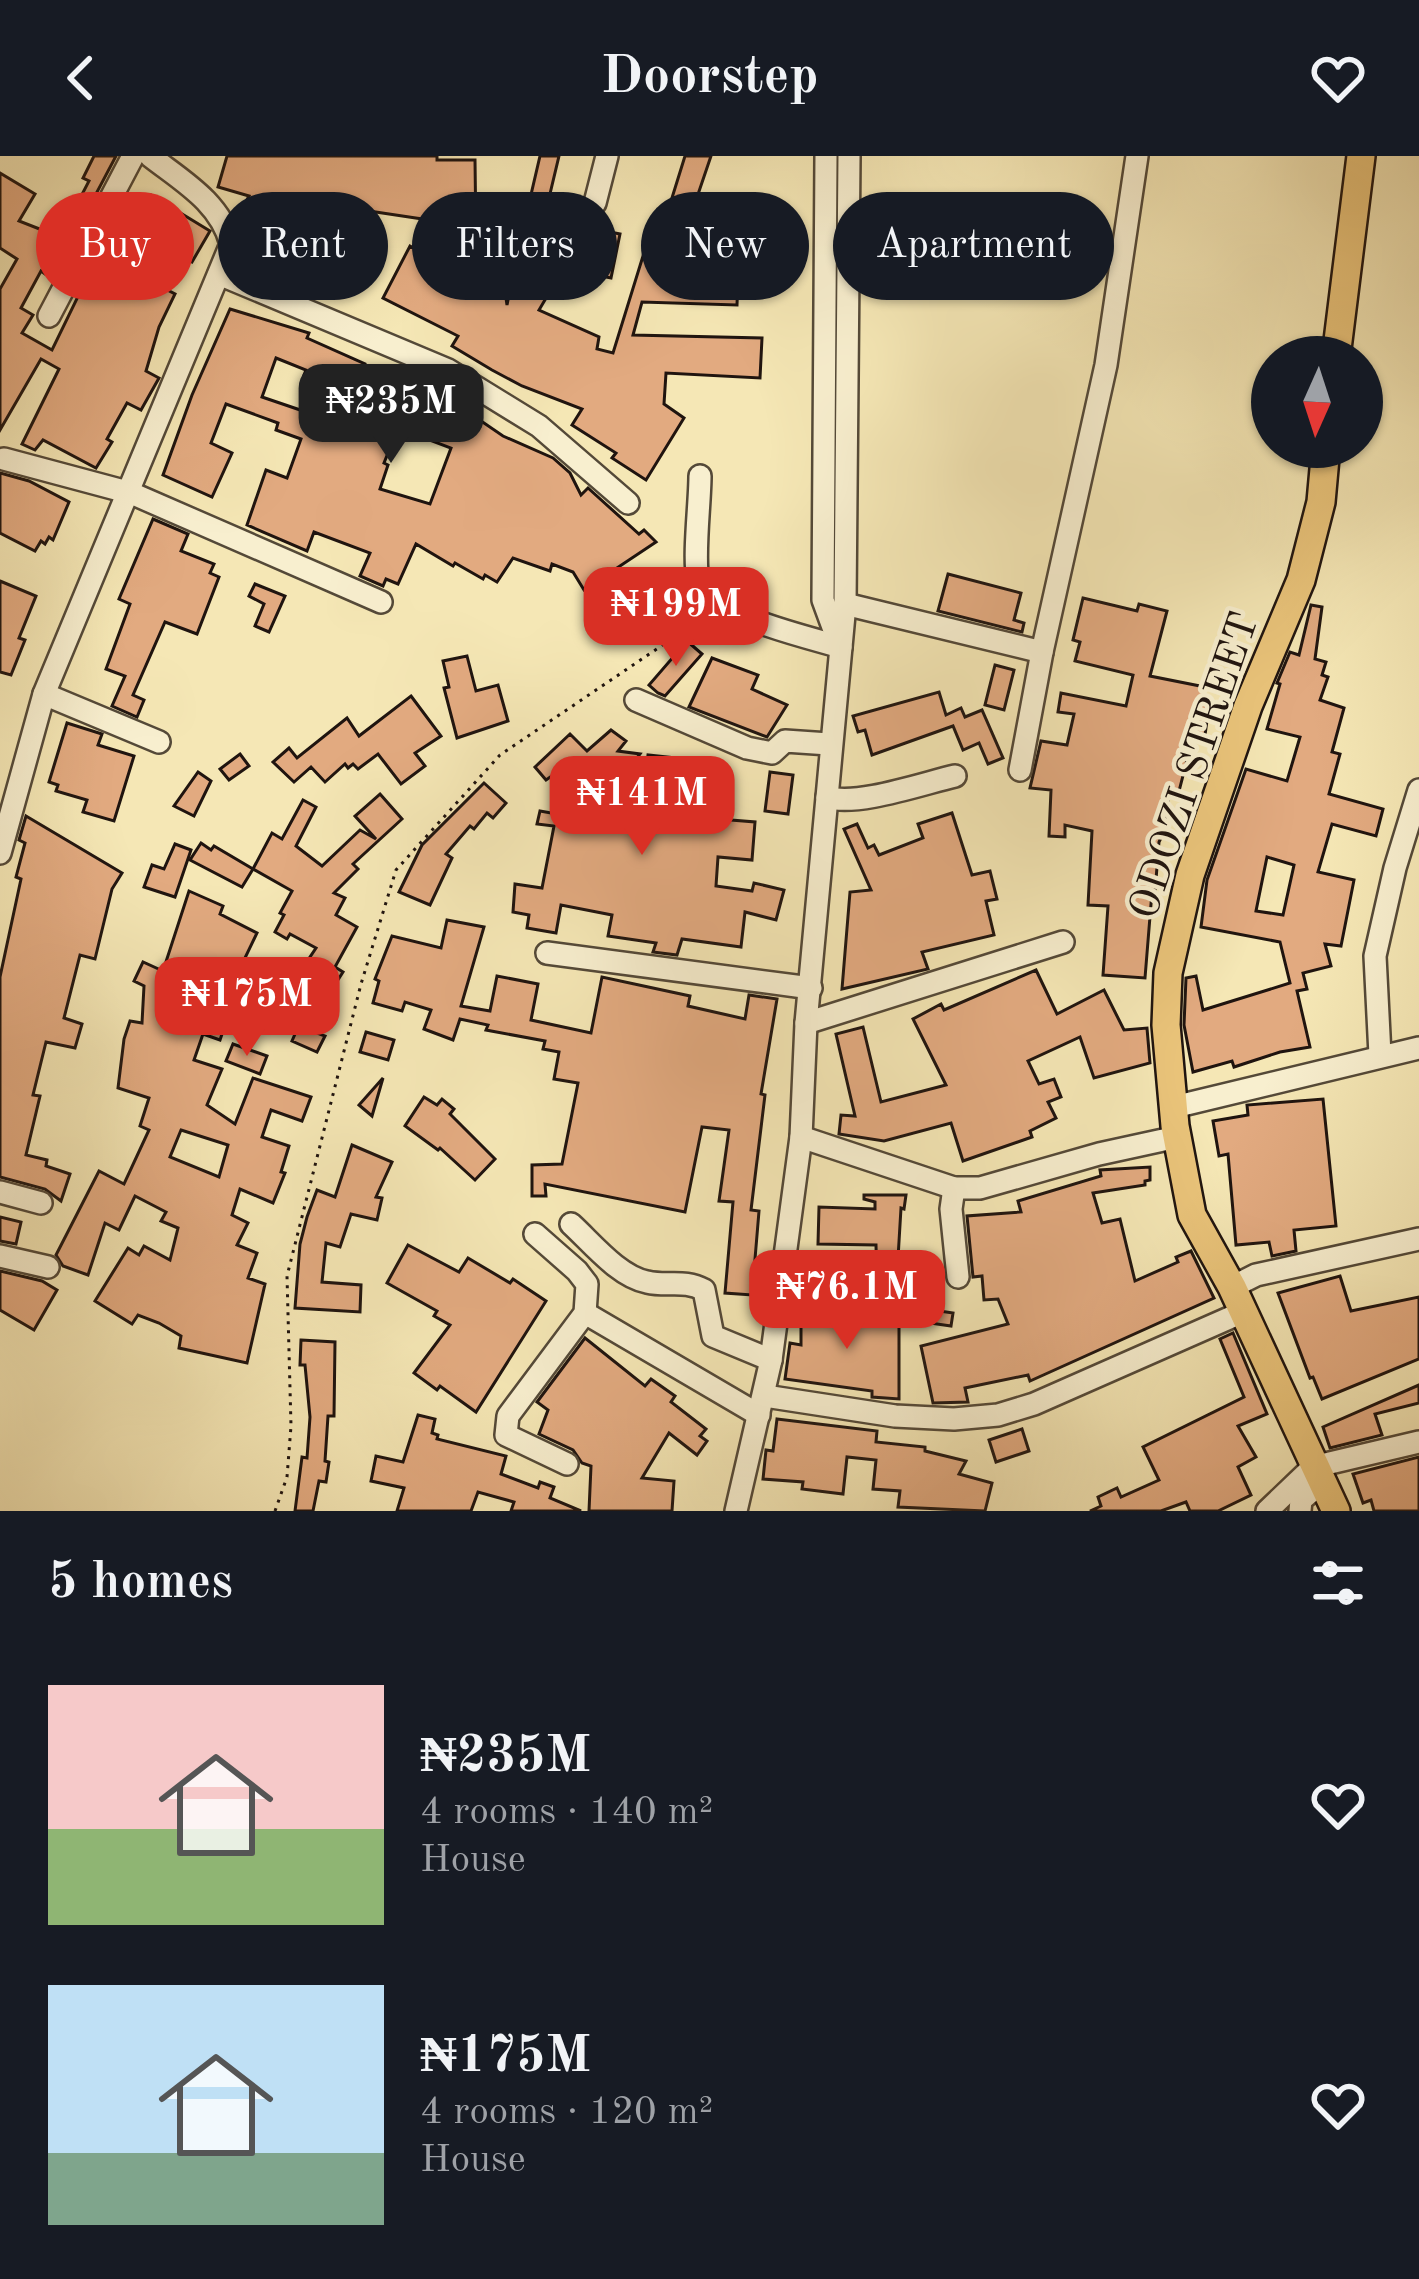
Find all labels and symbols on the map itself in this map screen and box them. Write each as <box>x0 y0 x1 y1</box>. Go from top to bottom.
north arrow <box>1251 336 1383 468</box>
pin: ₦235M <box>307 364 475 466</box>
pin: ₦199M <box>592 567 760 669</box>
street label: ODOZI STREET <box>1124 608 1268 925</box>
pin: ₦141M <box>558 756 726 858</box>
pin: ₦175M <box>163 957 331 1059</box>
pin: ₦76.1M <box>749 1250 945 1352</box>

